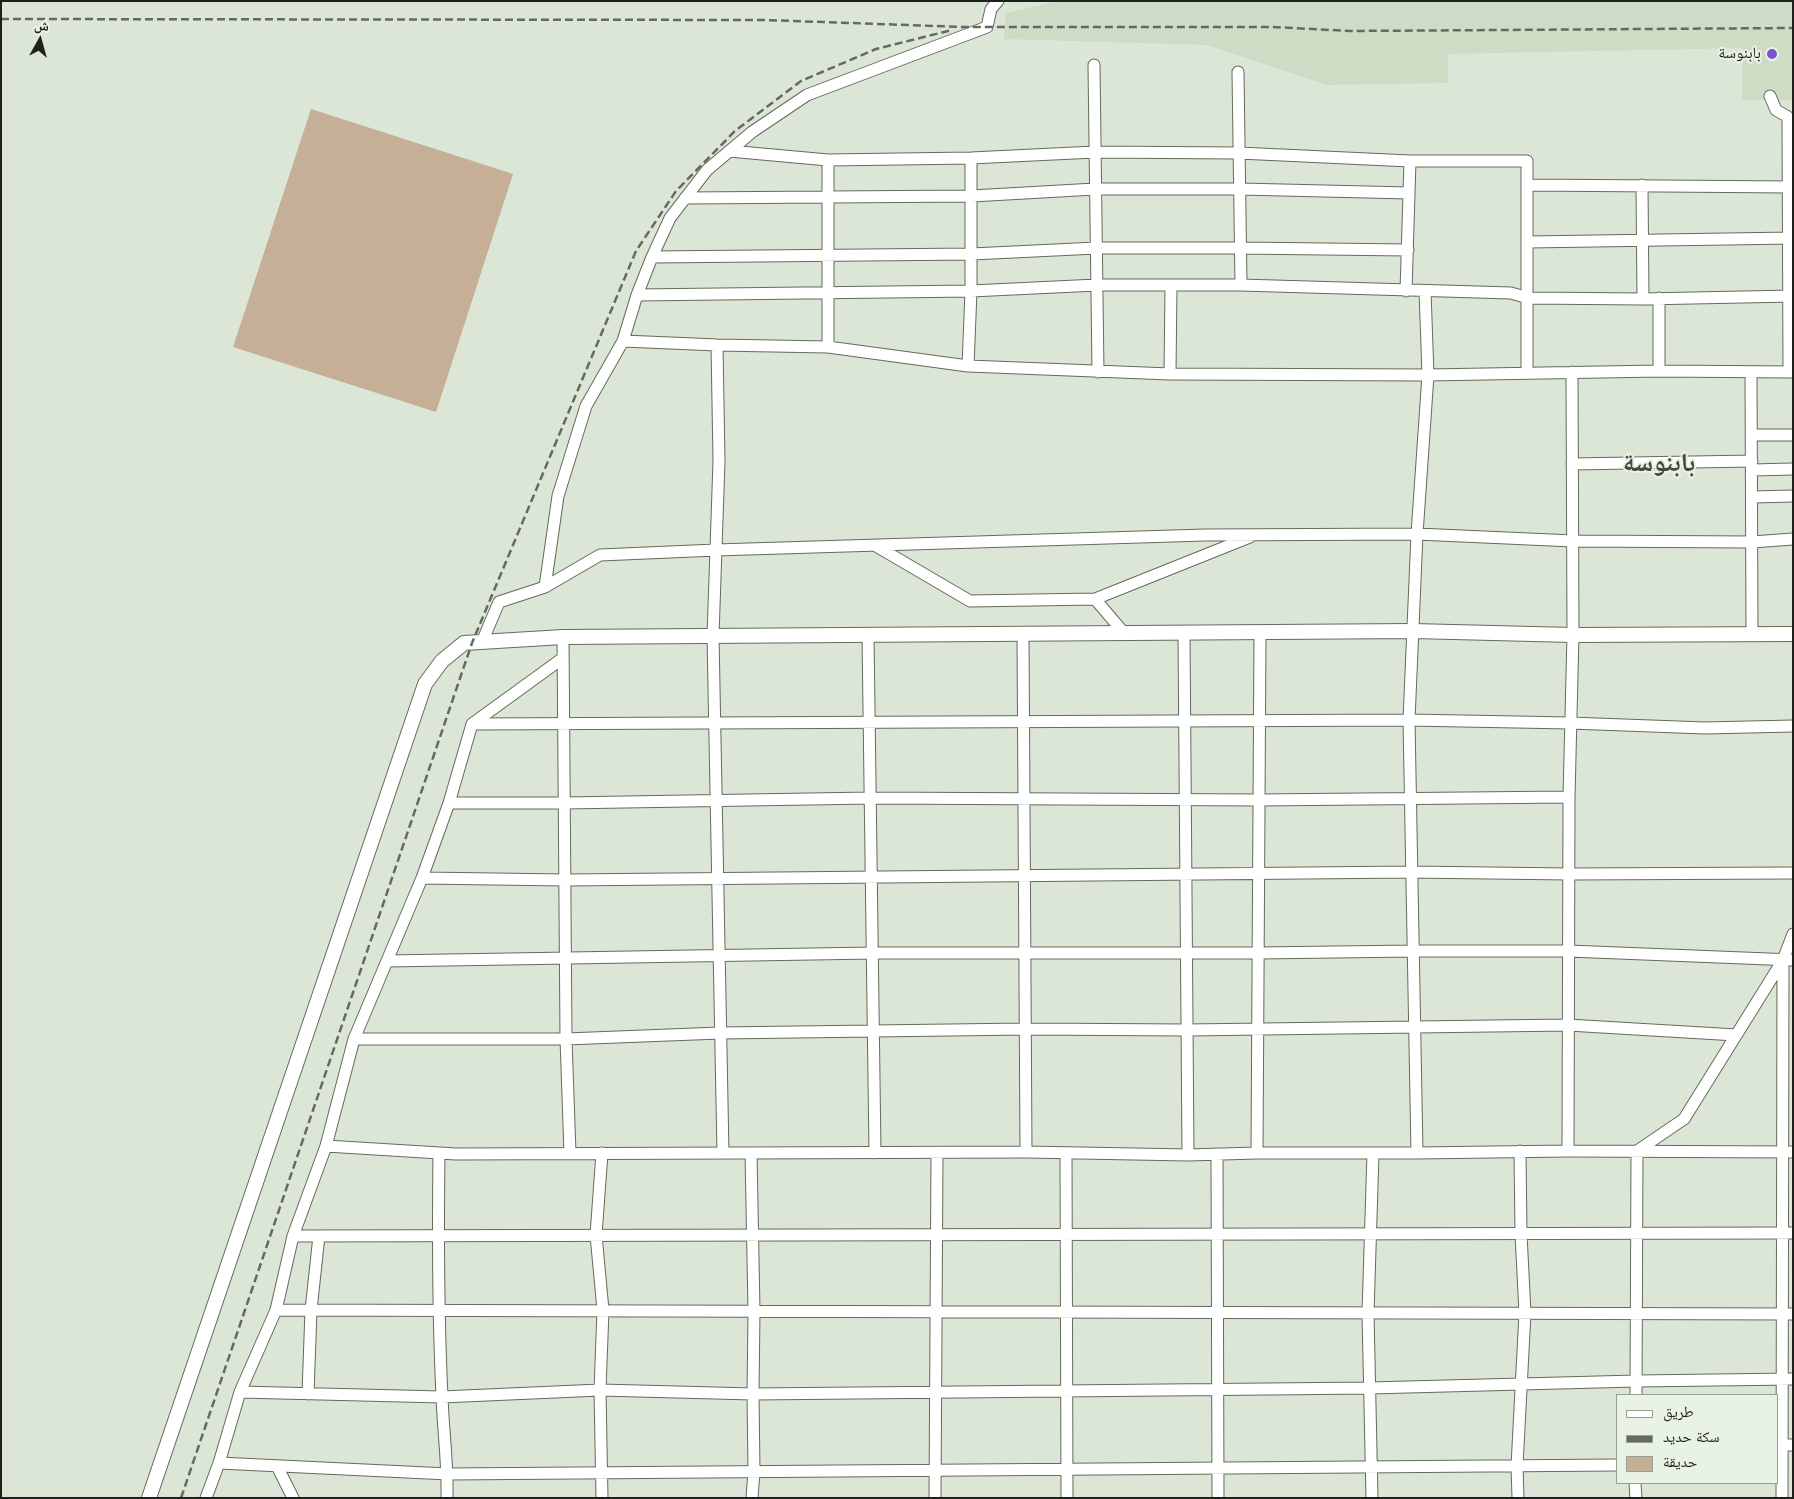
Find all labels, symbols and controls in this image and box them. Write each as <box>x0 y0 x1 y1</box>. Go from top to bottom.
north arrow <box>15 15 65 65</box>
text: ش <box>33 16 50 34</box>
place label: بابنوسة <box>1718 44 1761 64</box>
marker: بابنوسة <box>1765 47 1779 61</box>
district label: بابنوسة <box>1623 448 1695 480</box>
legend <box>1616 1394 1779 1484</box>
text: طريق <box>1663 1403 1694 1420</box>
text: سكة حديد <box>1663 1428 1720 1445</box>
text: حديقة <box>1663 1453 1697 1470</box>

